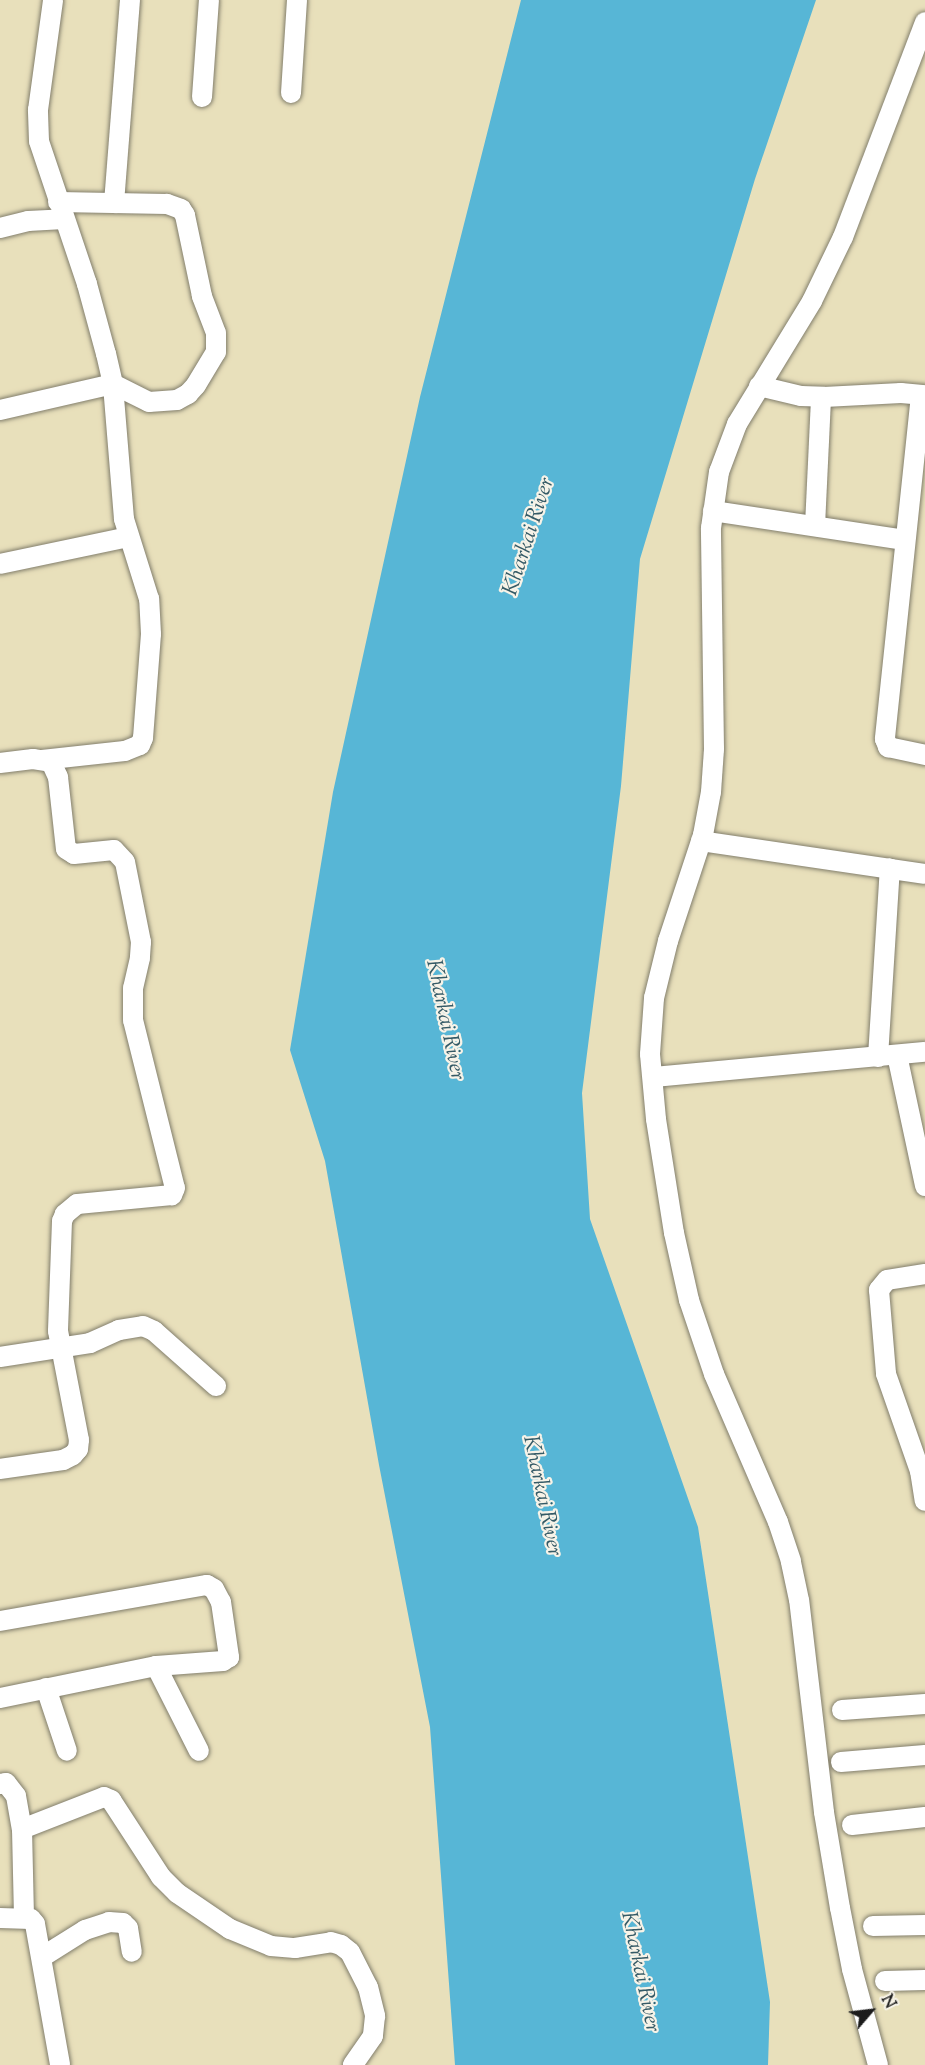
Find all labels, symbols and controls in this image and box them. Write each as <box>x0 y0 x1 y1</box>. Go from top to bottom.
water label: Kharkai River <box>499 475 561 599</box>
water label: Kharkai River <box>418 957 470 1083</box>
water label: Kharkai River <box>515 1433 567 1559</box>
water label: Kharkai River <box>613 1909 665 2035</box>
north arrow <box>841 1981 901 2041</box>
text: N <box>874 1991 900 2013</box>

